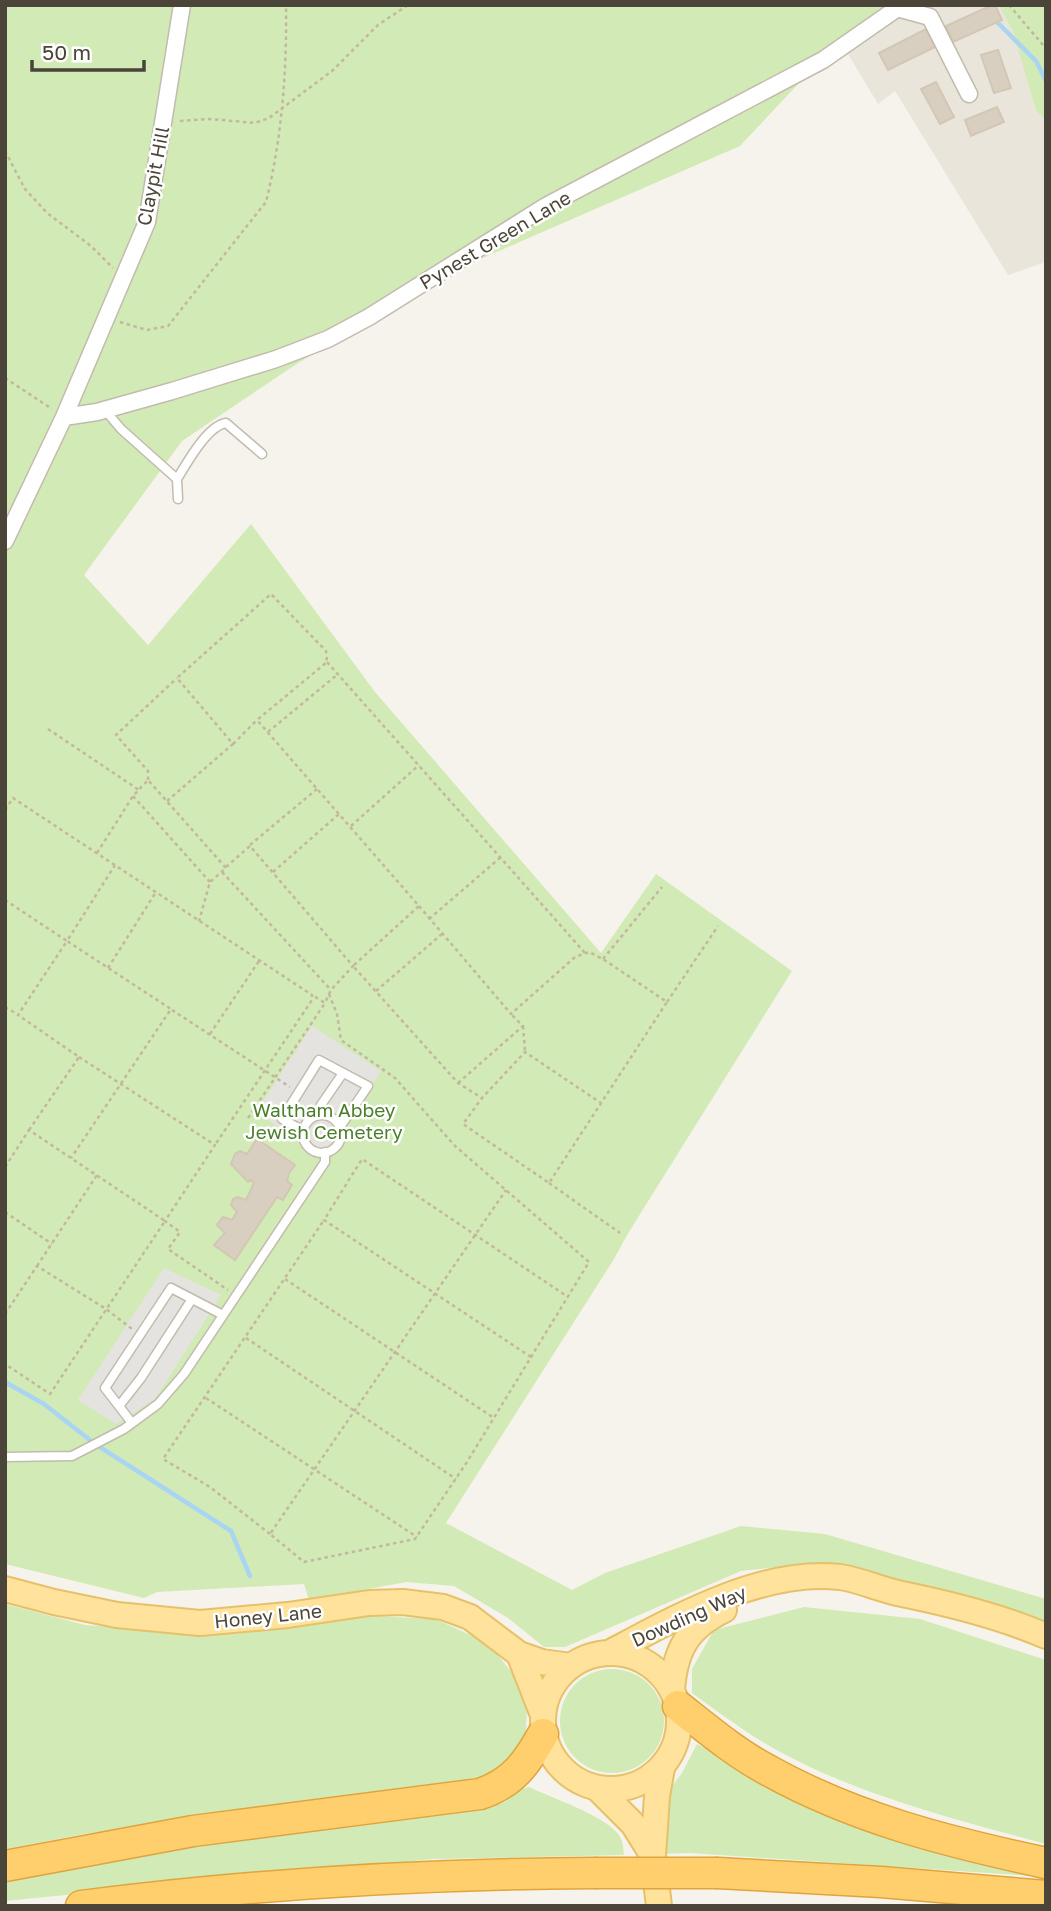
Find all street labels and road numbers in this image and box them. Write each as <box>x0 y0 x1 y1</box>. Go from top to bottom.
street label: Claypit Hill <box>132 124 173 228</box>
street label: Pynest Green Lane <box>415 185 574 294</box>
street label: Dowding Way <box>628 1580 750 1651</box>
street label: Honey Lane <box>213 1598 323 1633</box>

